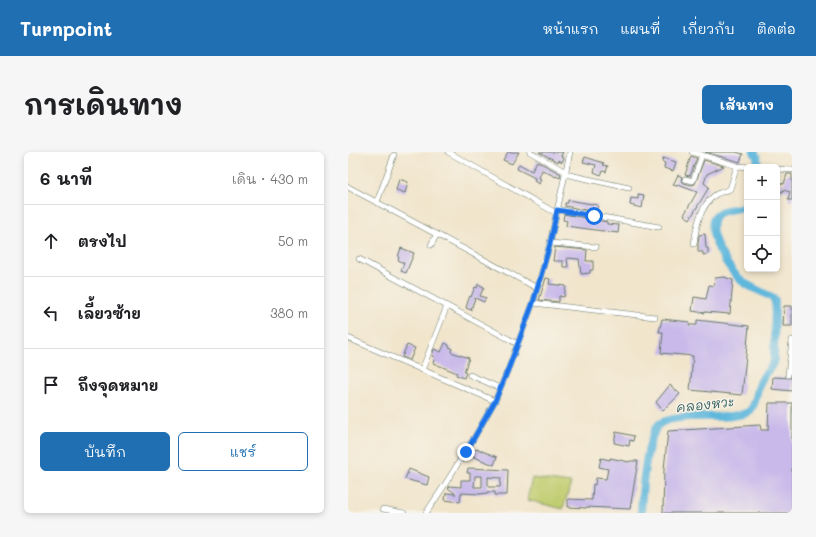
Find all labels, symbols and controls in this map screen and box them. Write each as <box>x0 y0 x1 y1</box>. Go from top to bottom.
text: Turnpoint <box>20 16 112 41</box>
text: หน้าแรก <box>543 19 599 38</box>
text: แผนที่ <box>621 19 661 38</box>
text: เกี่ยวกับ <box>683 19 735 38</box>
text: ติดต่อ <box>757 19 796 38</box>
button: เส้นทาง <box>702 85 792 124</box>
text: การเดินทาง <box>24 86 182 122</box>
map controls <box>744 164 780 272</box>
button: + <box>744 164 780 200</box>
text: 6 นาที <box>40 167 92 189</box>
text: เดิน · 430 m <box>232 170 308 187</box>
button: − <box>744 200 780 236</box>
route start <box>585 207 603 225</box>
icon: ahead <box>40 230 62 252</box>
text: ตรงไป <box>78 231 127 251</box>
text: 50 m <box>278 232 308 249</box>
button: locate <box>744 236 780 272</box>
icon: left <box>40 302 62 324</box>
text: เลี้ยวซ้าย <box>78 303 141 323</box>
text: 380 m <box>270 304 308 321</box>
icon: arrive <box>40 374 62 396</box>
text: ถึงจุดหมาย <box>78 375 158 395</box>
water label: คลองหวะ <box>675 393 735 415</box>
button: บันทึก <box>40 432 170 471</box>
button: แชร์ <box>178 432 308 471</box>
route end <box>457 443 475 461</box>

